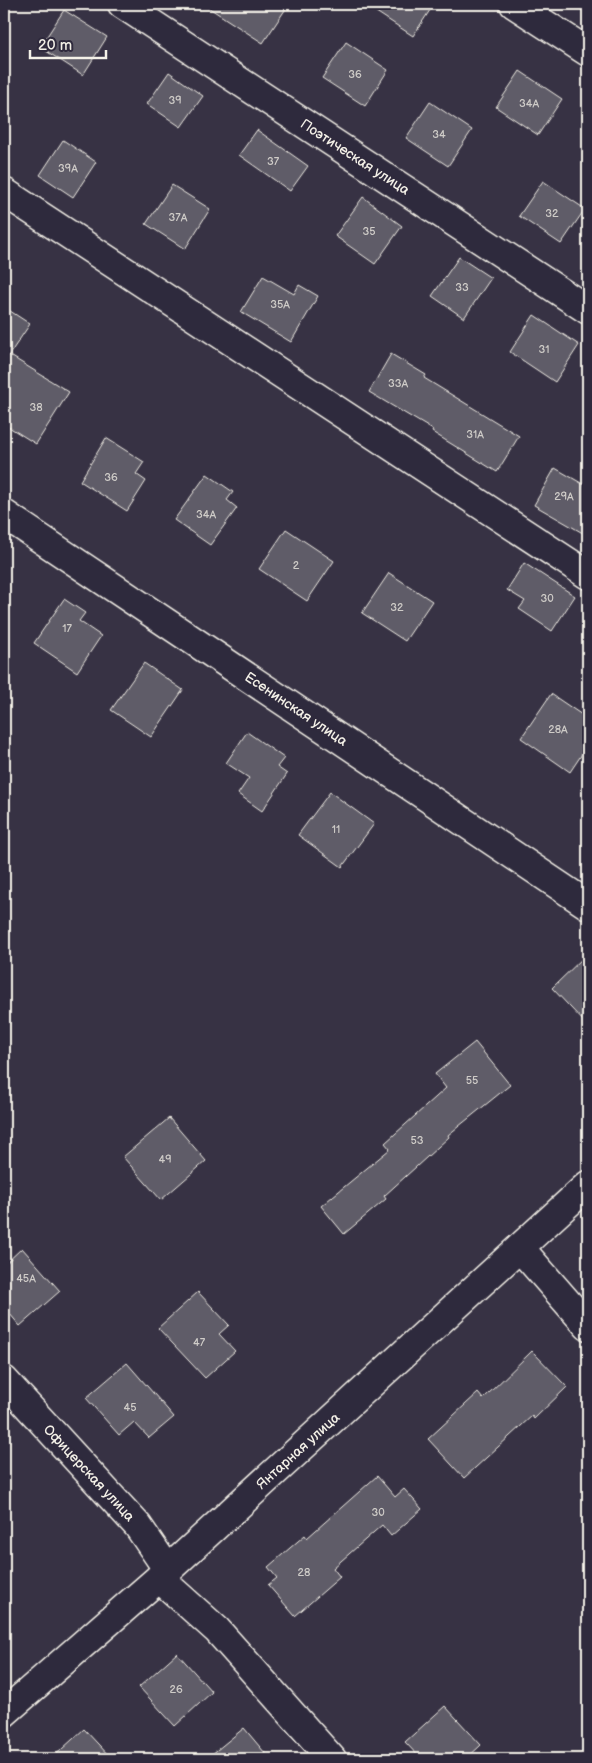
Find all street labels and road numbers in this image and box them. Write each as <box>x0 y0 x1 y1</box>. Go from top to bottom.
street label: Поэтическая улица <box>297 115 413 199</box>
street label: Есенинская улица <box>241 668 351 750</box>
street label: Янтарная улица <box>253 1409 344 1493</box>
street label: Офицерская улица <box>40 1421 139 1525</box>

